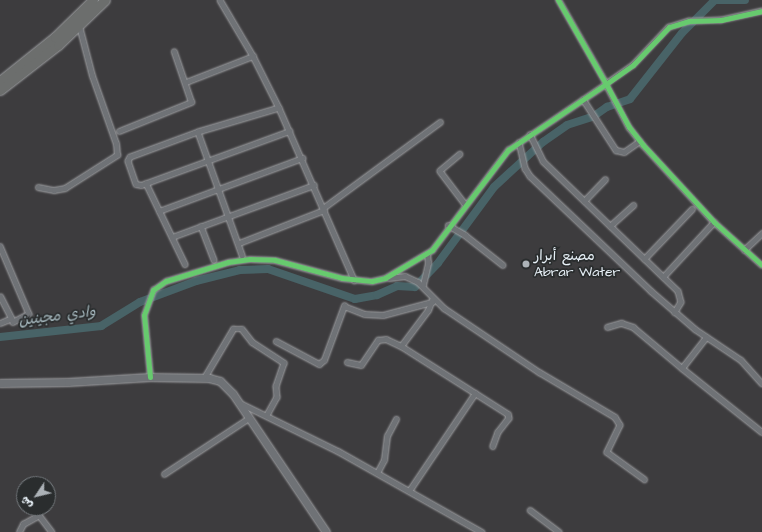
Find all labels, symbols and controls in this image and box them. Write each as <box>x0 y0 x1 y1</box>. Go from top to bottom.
place label: مصنع أبرار Abrar Water <box>534 248 620 280</box>
marker: مصنع أبرار Abrar Water <box>521 259 531 269</box>
water label: وادي مجينين <box>18 302 96 330</box>
north arrow <box>16 476 56 516</box>
text: ش <box>17 493 36 512</box>

